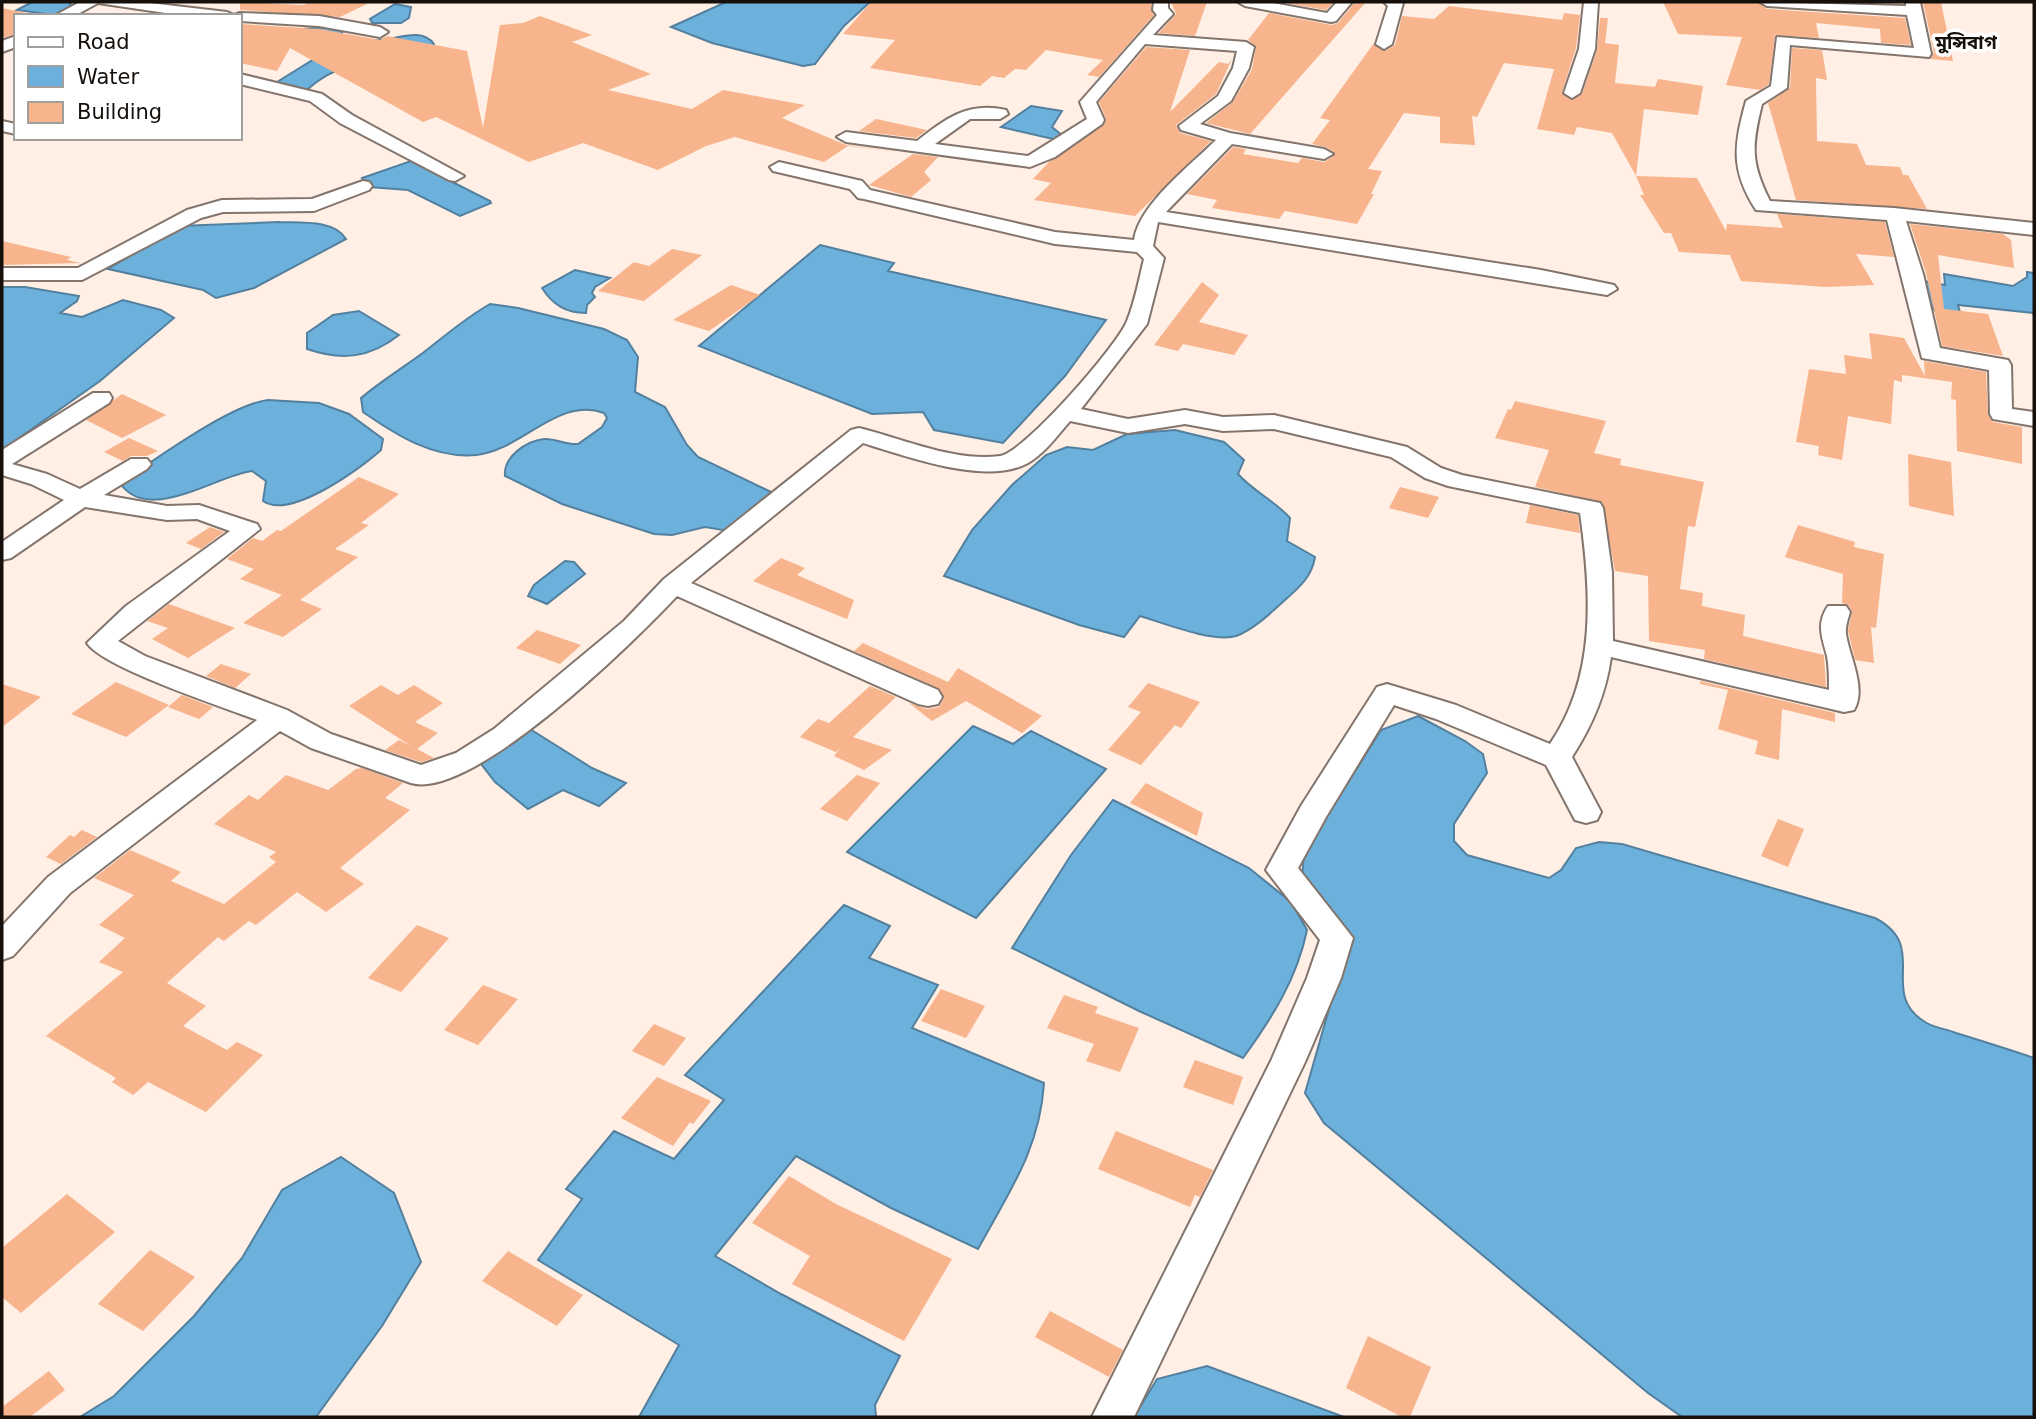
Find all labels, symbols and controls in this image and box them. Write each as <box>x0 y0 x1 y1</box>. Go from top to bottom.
legend <box>14 14 242 140</box>
text: Road <box>77 30 130 54</box>
district label: মুন্সিবাগ <box>1934 31 1998 54</box>
text: Water <box>77 65 139 89</box>
text: Building <box>77 100 162 124</box>

